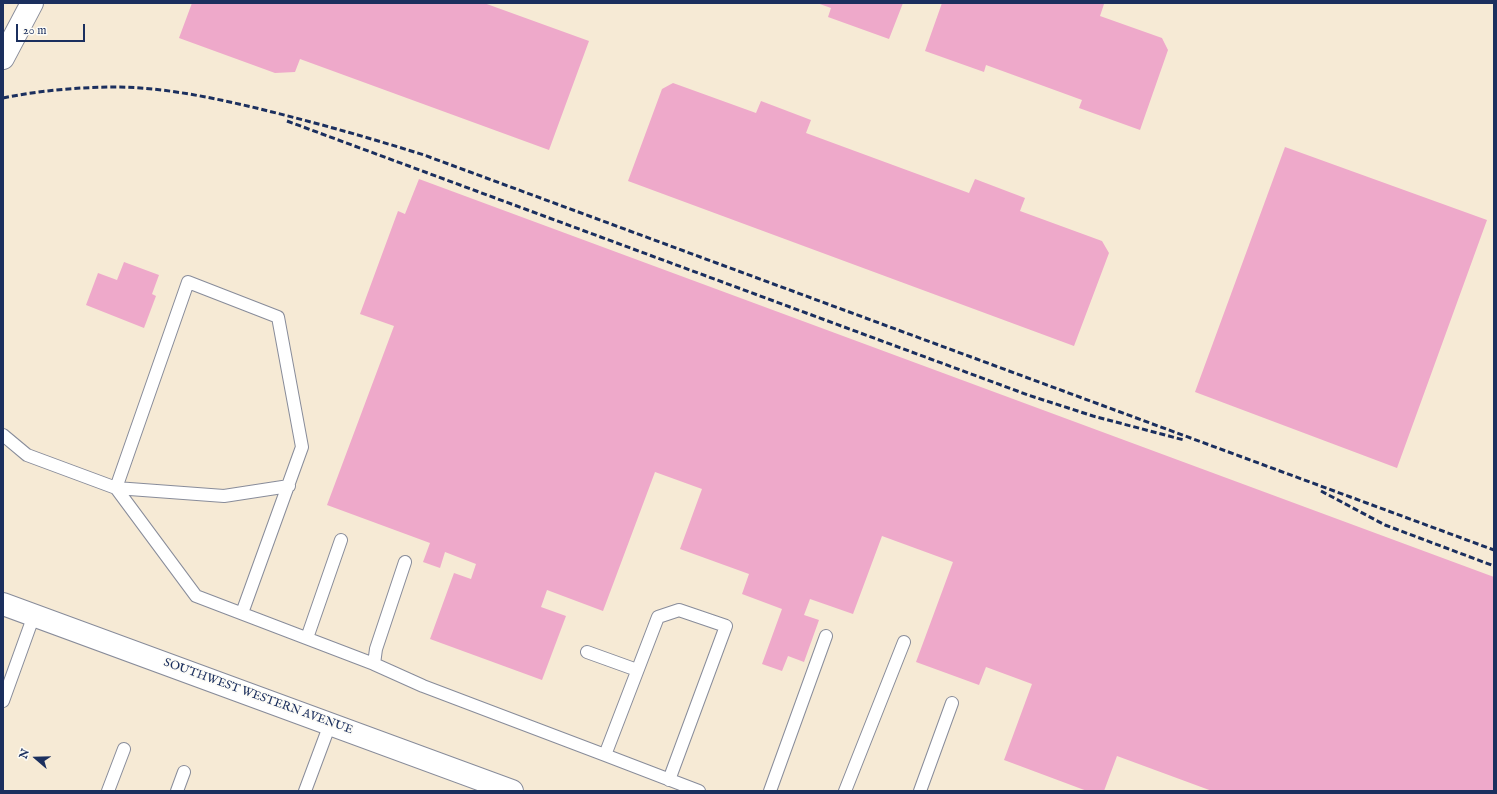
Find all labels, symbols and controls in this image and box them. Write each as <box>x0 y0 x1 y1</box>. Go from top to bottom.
scale bar <box>18 16 87 42</box>
text: 20 m <box>23 23 46 38</box>
street label: SOUTHWEST WESTERN AVENUE <box>161 656 355 738</box>
north arrow <box>16 738 56 778</box>
text: N <box>17 747 33 761</box>

